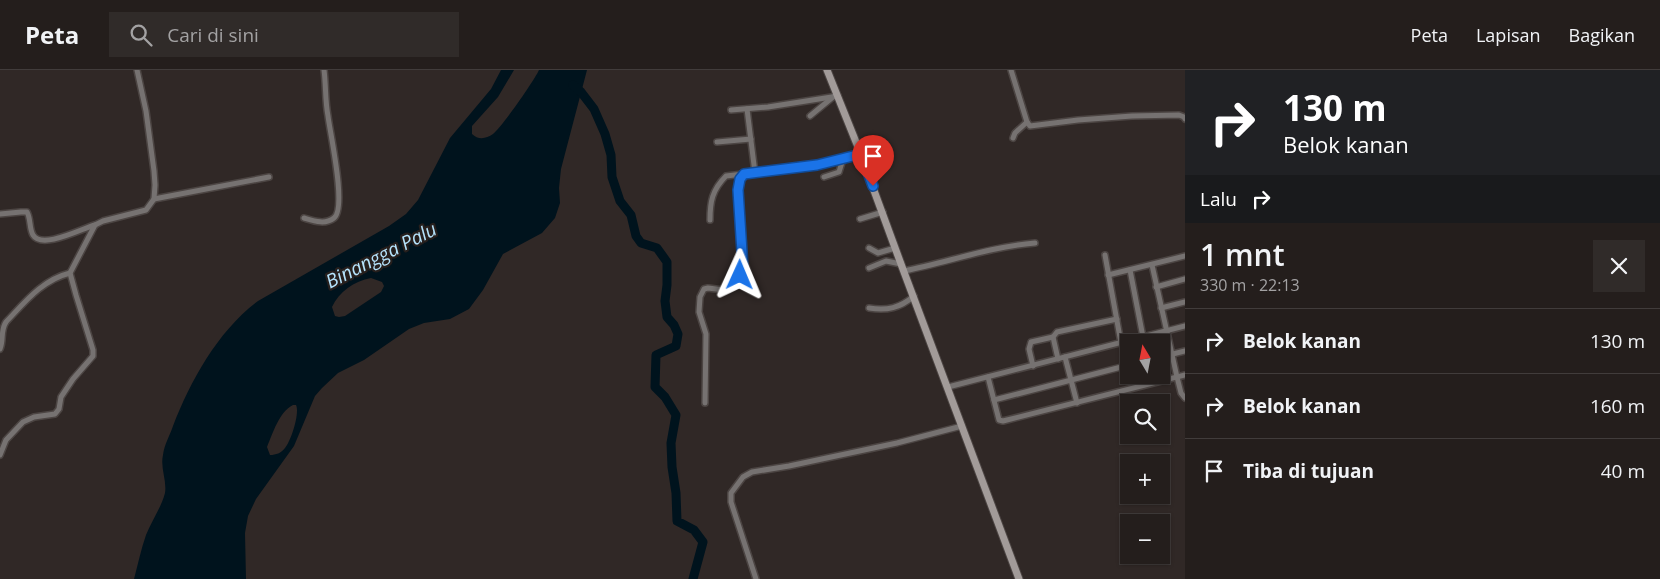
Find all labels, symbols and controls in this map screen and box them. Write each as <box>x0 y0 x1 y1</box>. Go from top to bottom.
search box <box>109 12 459 57</box>
text: Peta <box>25 18 79 51</box>
icon: search <box>127 21 155 49</box>
text: Cari di sini <box>167 22 259 48</box>
text: Peta <box>1411 23 1448 47</box>
text: Lapisan <box>1476 23 1541 47</box>
text: Bagikan <box>1569 23 1635 47</box>
text: 130 m <box>1283 84 1387 131</box>
icon: right <box>1200 90 1265 155</box>
text: Belok kanan <box>1283 129 1409 159</box>
pin <box>852 135 894 186</box>
icon: arrive <box>859 142 887 170</box>
icon: right <box>1247 185 1275 213</box>
text: Lalu <box>1200 186 1237 212</box>
water label: Binangga Palu <box>321 216 441 294</box>
text: 1 mnt <box>1200 234 1285 275</box>
button: close <box>1593 240 1645 292</box>
position arrow <box>713 248 765 300</box>
text: 330 m · 22:13 <box>1200 274 1300 296</box>
icon: right <box>1200 327 1228 355</box>
text: Belok kanan <box>1243 328 1361 354</box>
text: 130 m <box>1590 328 1645 354</box>
north arrow <box>1120 334 1170 384</box>
map controls <box>1120 334 1170 564</box>
icon: right <box>1200 392 1228 420</box>
text: Belok kanan <box>1243 393 1361 419</box>
text: 160 m <box>1590 393 1645 419</box>
button: search <box>1120 394 1170 444</box>
button: + <box>1120 454 1170 504</box>
icon: arrive <box>1200 457 1228 485</box>
text: Tiba di tujuan <box>1243 458 1374 484</box>
text: 40 m <box>1601 458 1645 484</box>
button: − <box>1120 514 1170 564</box>

